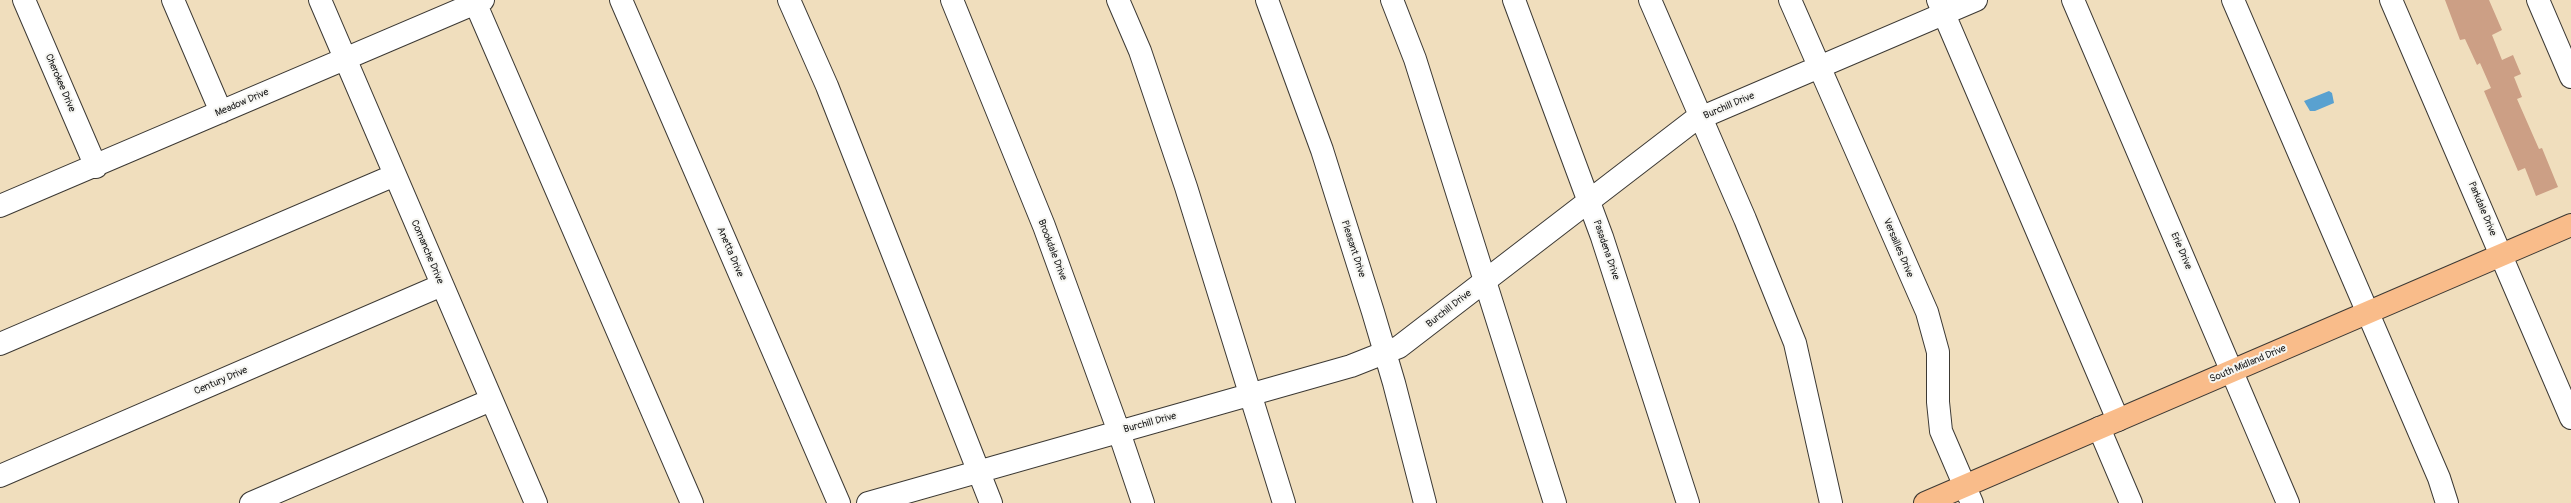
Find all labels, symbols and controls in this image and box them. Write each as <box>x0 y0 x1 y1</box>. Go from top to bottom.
street label: Cherokee Drive <box>42 52 78 114</box>
street label: Meadow Drive <box>213 86 271 120</box>
street label: Burchill Drive <box>1702 90 1756 122</box>
street label: Parkdale Drive <box>2465 180 2499 238</box>
street label: Versailles Drive <box>1880 217 1916 279</box>
street label: Comanche Drive <box>408 218 446 286</box>
street label: Brookdale Drive <box>1035 218 1069 282</box>
street label: Pleasant Drive <box>1338 219 1368 279</box>
street label: Pasadena Drive <box>1590 219 1622 281</box>
street label: Anetta Drive <box>714 225 746 279</box>
street label: Erie Drive <box>2168 231 2194 271</box>
street label: Burchill Drive <box>1424 288 1474 330</box>
street label: South Midland Drive <box>2208 342 2288 386</box>
street label: Century Drive <box>192 364 250 398</box>
street label: Burchill Drive <box>1122 410 1178 436</box>

